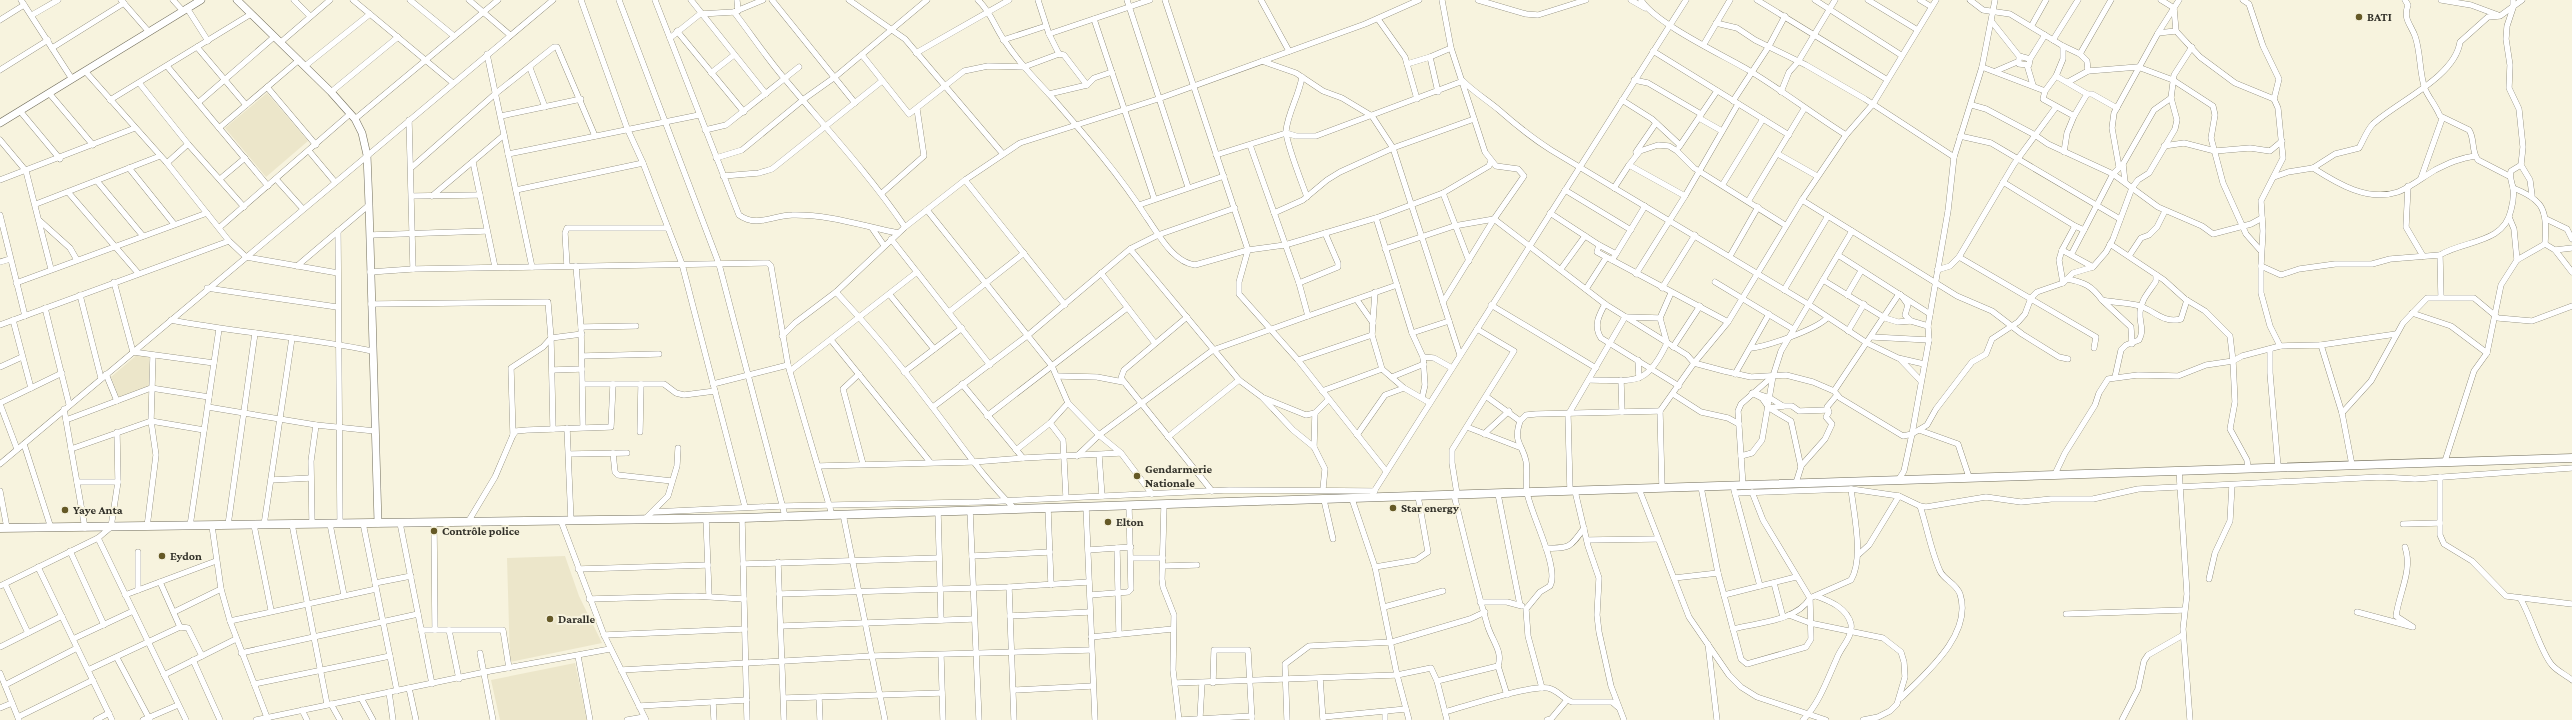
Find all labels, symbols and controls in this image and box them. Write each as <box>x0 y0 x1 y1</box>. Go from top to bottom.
place label: BATI <box>2367 10 2392 24</box>
marker: BATI <box>2354 12 2364 22</box>
place label: Gendarmerie Nationale <box>1145 462 1212 490</box>
marker: Gendarmerie Nationale <box>1132 471 1142 481</box>
place label: Star energy <box>1401 501 1459 515</box>
place label: Yaye Anta <box>73 503 123 517</box>
marker: Star energy <box>1388 503 1398 513</box>
marker: Yaye Anta <box>60 505 70 515</box>
place label: Elton <box>1116 515 1144 529</box>
marker: Elton <box>1103 517 1113 527</box>
place label: Contrôle police <box>442 524 520 538</box>
marker: Contrôle police <box>429 526 439 536</box>
place label: Eydon <box>170 549 202 563</box>
marker: Eydon <box>157 551 167 561</box>
place label: Daralle <box>558 612 596 626</box>
marker: Daralle <box>545 614 555 624</box>

